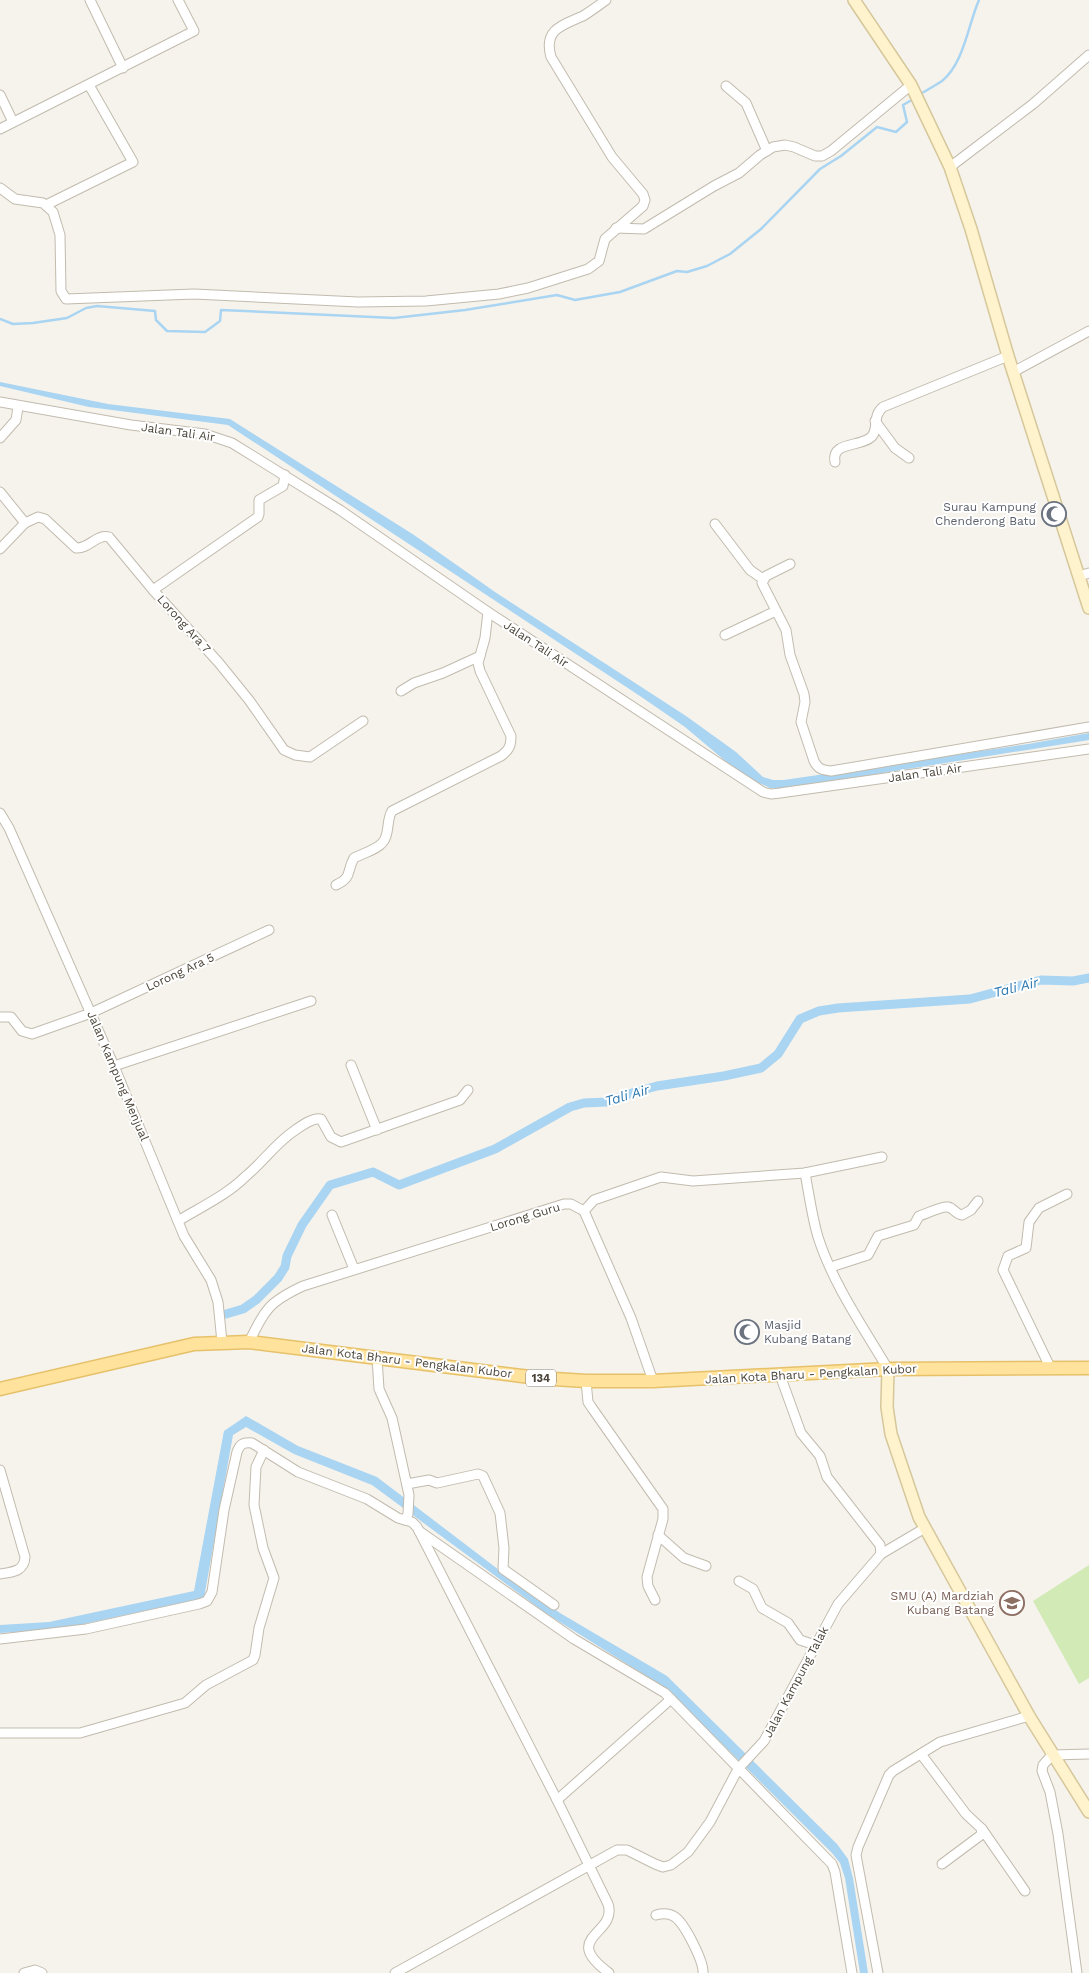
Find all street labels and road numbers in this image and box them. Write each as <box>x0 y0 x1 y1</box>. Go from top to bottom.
street label: Jalan Tali Air <box>140 420 216 444</box>
street label: Lorong Ara 7 <box>154 592 214 656</box>
street label: Jalan Tali Air <box>501 618 571 670</box>
street label: Jalan Tali Air <box>887 761 963 785</box>
street label: Lorong Ara 5 <box>144 950 216 994</box>
street label: Jalan Kampung Menjual <box>84 1009 152 1143</box>
street label: Lorong Guru <box>488 1200 562 1234</box>
street label: Jalan Kota Bharu - Pengkalan Kubor <box>301 1341 513 1381</box>
street label: Jalan Kota Bharu - Pengkalan Kubor <box>705 1361 917 1387</box>
road number: 134 <box>526 1370 556 1386</box>
street label: Jalan Kampung Talak <box>761 1624 831 1740</box>

